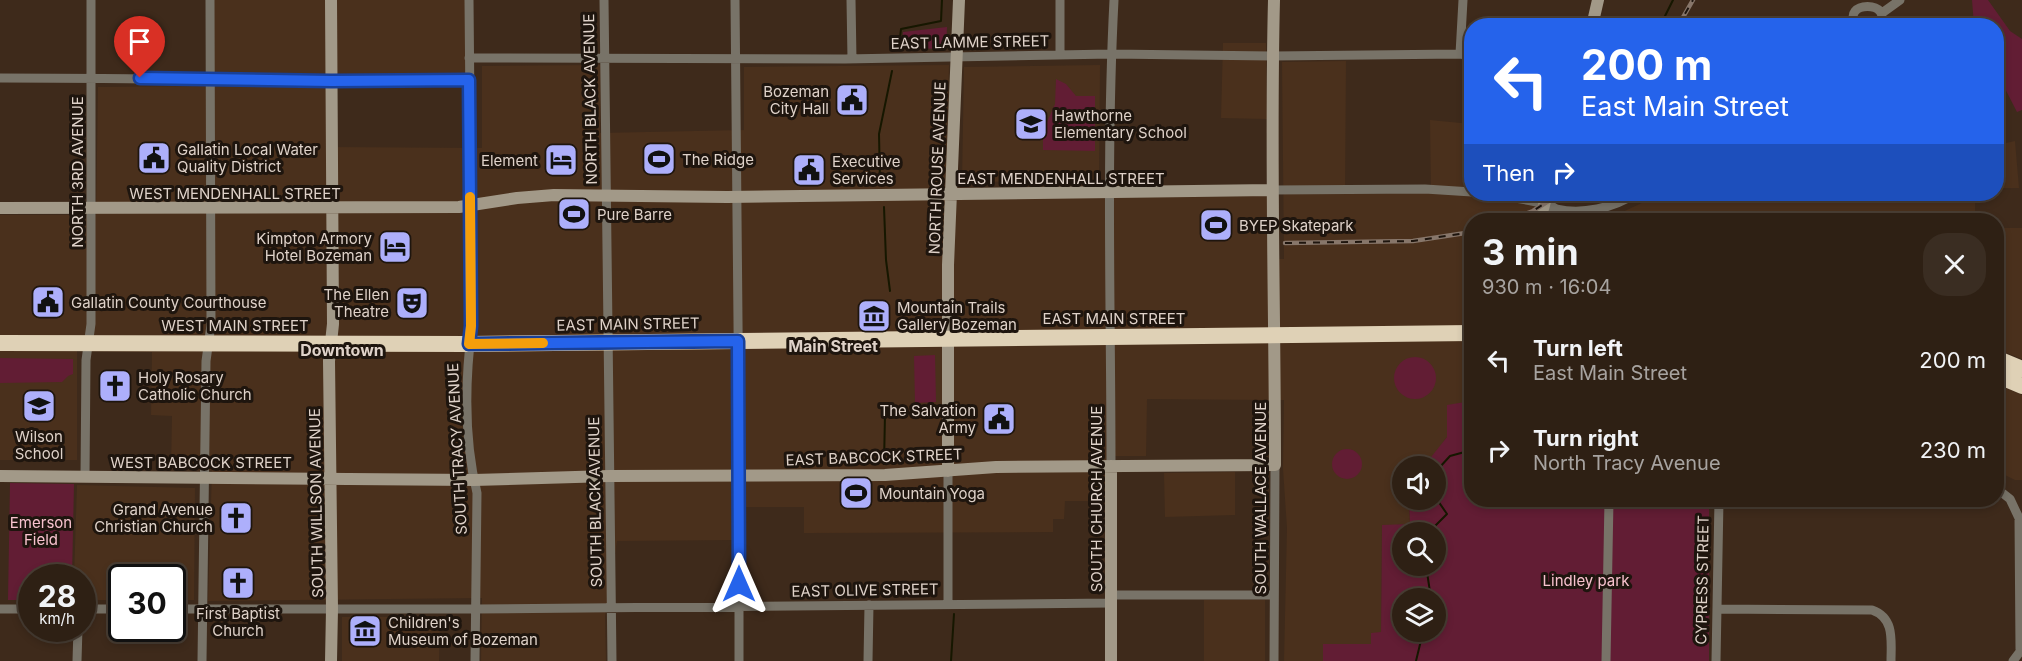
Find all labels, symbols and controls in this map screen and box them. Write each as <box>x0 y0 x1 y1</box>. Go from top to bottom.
street label: NORTH BLACK AVENUE <box>579 13 601 185</box>
pin <box>114 16 165 78</box>
icon: arrive <box>123 25 156 58</box>
street label: EAST LAMME STREET <box>890 31 1050 53</box>
text: 200 m <box>1581 39 1712 90</box>
icon: left <box>1482 42 1560 120</box>
street label: NORTH ROUSE AVENUE <box>924 81 950 255</box>
place label: Bozeman City Hall <box>763 82 829 118</box>
public building icon: Bozeman City Hall <box>834 82 870 118</box>
text: East Main Street <box>1581 90 1789 123</box>
street label: NORTH 3RD AVENUE <box>68 96 87 248</box>
school or university icon: Hawthorne Elementary School <box>1013 106 1049 142</box>
place label: Hawthorne Elementary School <box>1054 106 1187 142</box>
public building icon: Gallatin Local Water Quality District <box>136 140 172 176</box>
place label: Gallatin Local Water Quality District <box>177 140 318 176</box>
sports icon: The Ridge <box>641 141 677 177</box>
hotel icon: Element <box>543 142 579 178</box>
place label: The Ridge <box>682 150 754 169</box>
place label: Element <box>481 151 538 170</box>
public building icon: Executive Services <box>791 152 827 188</box>
place label: Executive Services <box>832 152 900 188</box>
icon: right <box>1547 156 1580 189</box>
text: Then <box>1482 160 1535 186</box>
street label: EAST MENDENHALL STREET <box>957 169 1165 188</box>
street label: WEST MENDENHALL STREET <box>129 184 341 203</box>
sports icon: Pure Barre <box>556 196 592 232</box>
place label: Pure Barre <box>597 205 672 224</box>
sports icon: BYEP Skatepark <box>1198 207 1234 243</box>
place label: BYEP Skatepark <box>1239 216 1354 235</box>
place label: Kimpton Armory Hotel Bozeman <box>256 229 373 265</box>
hotel icon: Kimpton Armory Hotel Bozeman <box>377 229 413 265</box>
text: 3 min <box>1482 230 1579 274</box>
button: close <box>1923 233 1986 296</box>
text: 930 m · 16:04 <box>1482 275 1611 299</box>
public building icon: Gallatin County Courthouse <box>30 284 66 320</box>
place label: The Ellen Theatre <box>324 285 389 321</box>
theatre icon: The Ellen Theatre <box>394 285 430 321</box>
place label: Gallatin County Courthouse <box>71 293 266 312</box>
museum icon: Mountain Trails Gallery Bozeman <box>856 298 892 334</box>
place label: Mountain Trails Gallery Bozeman <box>897 298 1017 334</box>
street label: EAST MAIN STREET <box>1042 309 1186 328</box>
street label: EAST MAIN STREET <box>556 313 700 335</box>
street label: WEST MAIN STREET <box>161 316 309 335</box>
text: Turn left <box>1533 335 1623 361</box>
district label: Main Street <box>788 336 878 356</box>
district label: Downtown <box>300 340 384 360</box>
icon: left <box>1482 344 1515 377</box>
text: 200 m <box>1919 347 1986 373</box>
text: East Main Street <box>1533 361 1687 385</box>
street label: SOUTH TRACY AVENUE <box>443 363 471 535</box>
church icon: Holy Rosary Catholic Church <box>97 368 133 404</box>
place label: Holy Rosary Catholic Church <box>138 368 252 404</box>
school or university icon: Wilson School <box>21 388 57 424</box>
place label: The Salvation Army <box>880 401 977 437</box>
public building icon: The Salvation Army <box>981 401 1017 437</box>
street label: SOUTH WALLACE AVENUE <box>1251 402 1270 594</box>
street label: SOUTH CHURCH AVENUE <box>1087 406 1106 592</box>
street label: SOUTH WILLSON AVENUE <box>305 408 327 598</box>
street label: SOUTH BLACK AVENUE <box>584 416 606 588</box>
text: Turn right <box>1533 425 1639 451</box>
place label: Wilson School <box>15 427 63 463</box>
icon: right <box>1482 434 1515 467</box>
text: 230 m <box>1920 437 1986 463</box>
street label: EAST BABCOCK STREET <box>785 444 963 470</box>
text: North Tracy Avenue <box>1533 451 1721 475</box>
street label: WEST BABCOCK STREET <box>110 453 292 472</box>
map controls <box>1392 456 1446 642</box>
button: sound <box>1392 456 1446 510</box>
sports icon: Mountain Yoga <box>838 475 874 511</box>
place label: Mountain Yoga <box>879 484 985 503</box>
place label: Grand Avenue Christian Church <box>94 500 213 536</box>
church icon: Grand Avenue Christian Church <box>218 500 254 536</box>
park label: Emerson Field <box>10 513 72 549</box>
street label: CYPRESS STREET <box>1691 515 1713 645</box>
button: search <box>1392 522 1446 576</box>
position arrow <box>707 552 771 616</box>
speed limit sign: 30 <box>108 564 186 642</box>
church icon: First Baptist Church <box>220 565 256 601</box>
park label: Lindley park <box>1543 571 1630 590</box>
text: 28 <box>38 578 76 614</box>
street label: EAST OLIVE STREET <box>791 579 939 601</box>
button: layers <box>1392 588 1446 642</box>
place label: First Baptist Church <box>196 604 280 640</box>
text: km/h <box>39 609 75 628</box>
museum icon: Children's Museum of Bozeman <box>347 613 383 649</box>
place label: Children's Museum of Bozeman <box>388 613 538 649</box>

